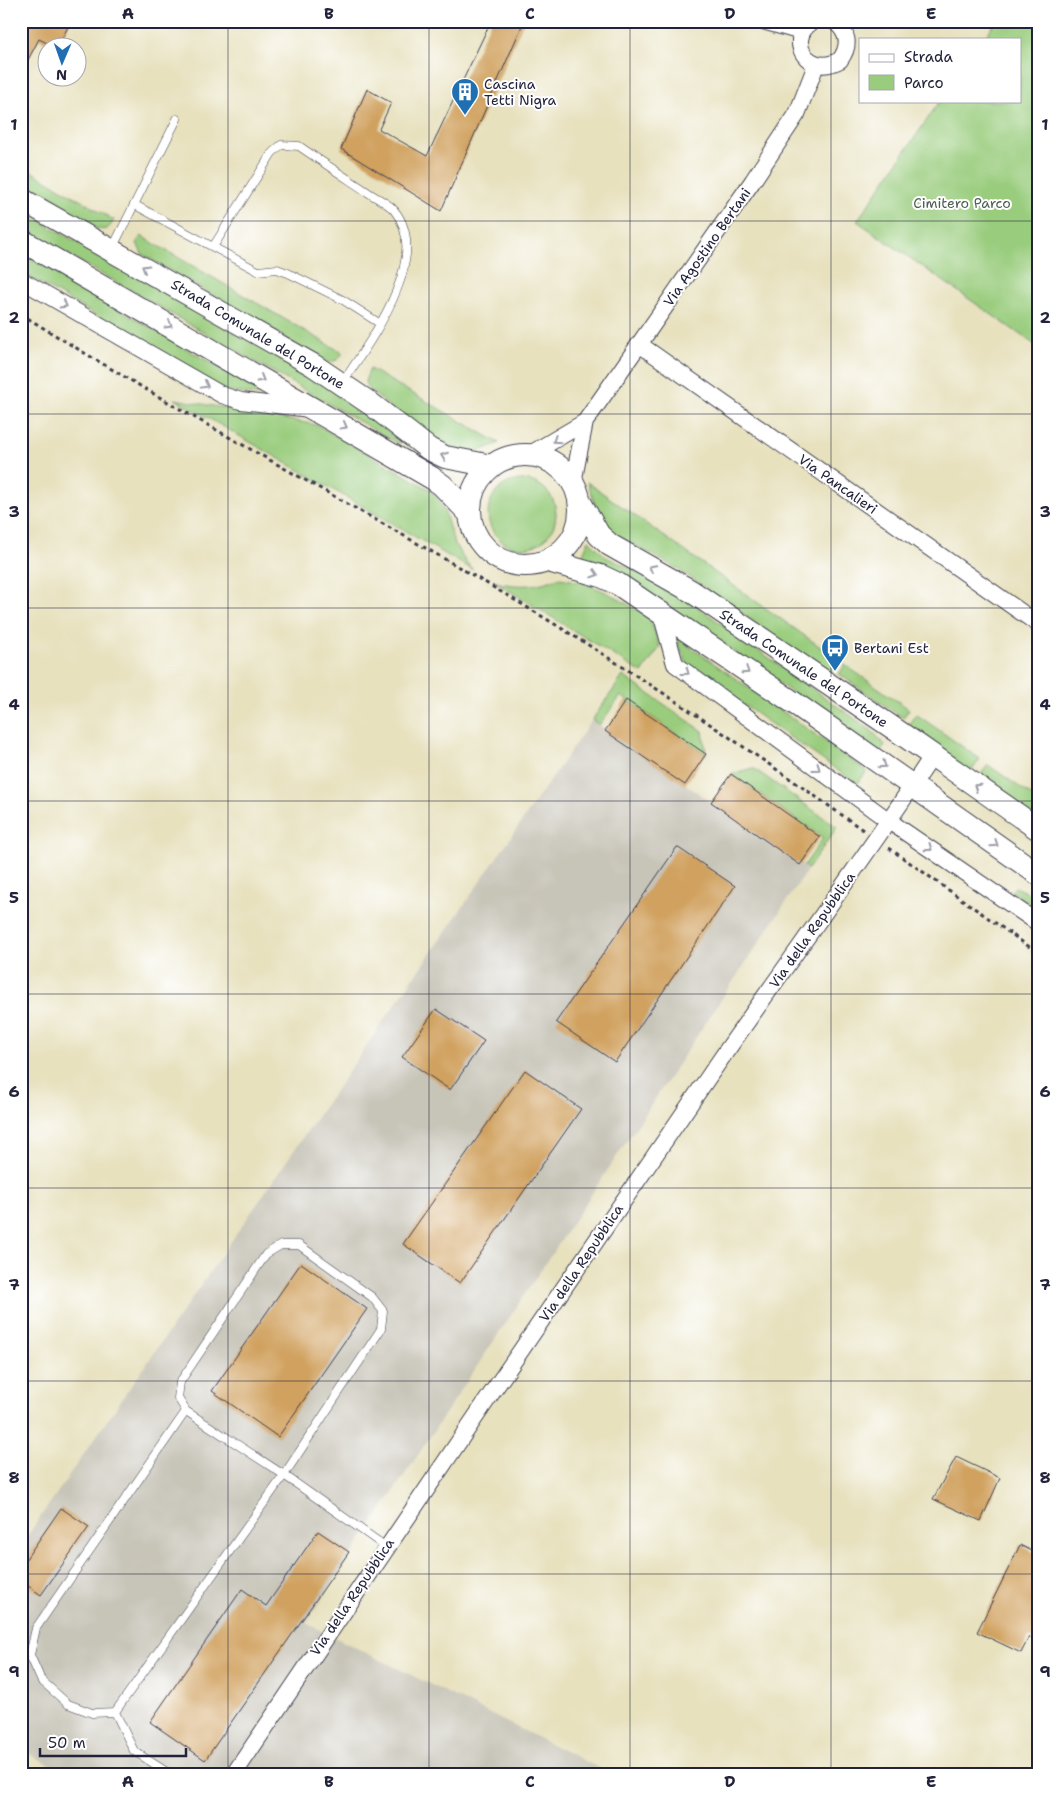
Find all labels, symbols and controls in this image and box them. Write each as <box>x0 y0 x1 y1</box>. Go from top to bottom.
text: A <box>122 3 134 24</box>
text: B <box>324 3 334 24</box>
text: C <box>525 3 535 24</box>
text: D <box>724 3 736 24</box>
text: E <box>926 3 936 24</box>
north arrow <box>38 38 88 88</box>
legend <box>859 38 1022 102</box>
text: Strada <box>904 47 953 67</box>
text: N <box>56 66 67 84</box>
text: Parco <box>904 73 944 93</box>
place label: Cascina Tetti Nigra <box>484 75 557 109</box>
building icon: Cascina Tetti Nigra <box>450 77 480 116</box>
text: 1 <box>10 114 18 135</box>
text: 1 <box>1041 114 1049 135</box>
street label: Via Agostino Bertani <box>659 184 755 310</box>
park label: Cimitero Parco <box>913 194 1011 212</box>
one-way arrow <box>141 264 150 274</box>
street label: Strada Comunale del Portone <box>168 275 348 393</box>
one-way arrow <box>58 298 67 308</box>
text: 2 <box>8 307 20 328</box>
text: 2 <box>1039 307 1051 328</box>
one-way arrow <box>164 319 173 329</box>
one-way arrow <box>256 372 265 382</box>
one-way arrow <box>200 379 209 389</box>
one-way arrow <box>338 420 347 430</box>
one-way arrow <box>552 433 561 443</box>
street label: Via Pancalieri <box>795 450 881 518</box>
one-way arrow <box>441 452 449 462</box>
text: 3 <box>8 501 20 522</box>
text: 3 <box>1039 501 1051 522</box>
one-way arrow <box>648 564 657 574</box>
one-way arrow <box>590 568 598 578</box>
street label: Strada Comunale del Portone <box>716 605 892 731</box>
bus stop icon: Bertani Est <box>820 633 850 672</box>
place label: Bertani Est <box>854 639 929 657</box>
one-way arrow <box>740 665 750 674</box>
one-way arrow <box>680 666 689 675</box>
text: 4 <box>8 694 20 715</box>
text: 4 <box>1039 694 1051 715</box>
one-way arrow <box>877 759 887 768</box>
one-way arrow <box>811 762 821 771</box>
one-way arrow <box>973 784 983 793</box>
one-way arrow <box>990 838 999 847</box>
one-way arrow <box>924 842 933 851</box>
street label: Via della Repubblica <box>765 868 859 992</box>
text: 5 <box>9 887 19 908</box>
text: 5 <box>1040 887 1050 908</box>
text: 6 <box>8 1081 20 1102</box>
text: 6 <box>1039 1081 1051 1102</box>
street label: Via della Repubblica <box>535 1201 627 1325</box>
text: 7 <box>8 1274 20 1295</box>
text: 7 <box>1039 1274 1051 1295</box>
text: 8 <box>8 1467 20 1488</box>
text: 8 <box>1039 1467 1051 1488</box>
street label: Via della Repubblica <box>306 1535 398 1659</box>
text: 9 <box>8 1661 20 1682</box>
text: 9 <box>1039 1661 1051 1682</box>
scale bar <box>40 1725 186 1757</box>
text: 50 m <box>48 1733 86 1753</box>
text: A <box>122 1771 134 1792</box>
text: B <box>324 1771 334 1792</box>
text: C <box>525 1771 535 1792</box>
text: D <box>724 1771 736 1792</box>
text: E <box>926 1771 936 1792</box>

